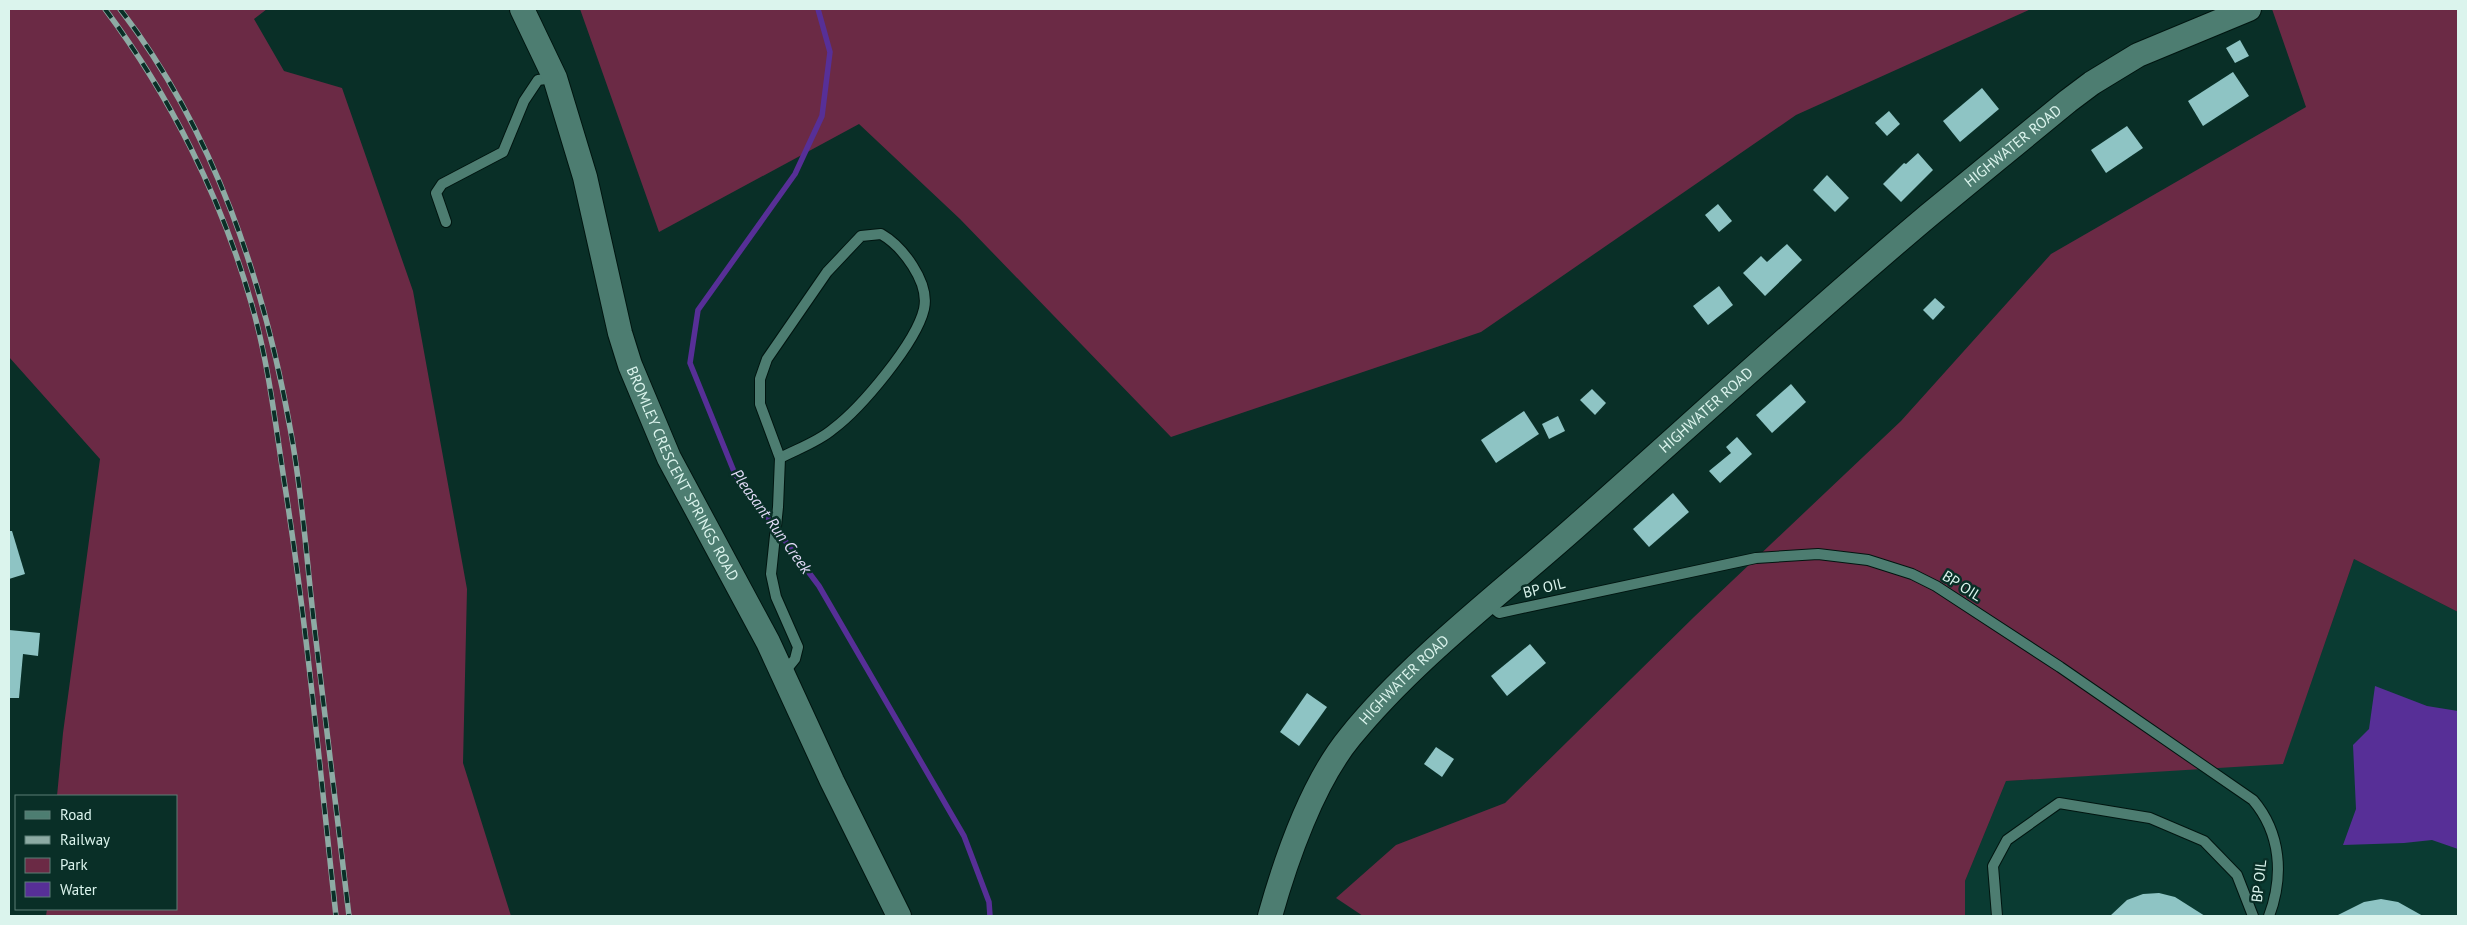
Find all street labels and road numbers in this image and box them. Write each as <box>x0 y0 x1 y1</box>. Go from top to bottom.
street label: HIGHWATER ROAD <box>1960 100 2065 191</box>
street label: BROMLEY CRESCENT SPRINGS ROAD <box>623 363 743 584</box>
street label: HIGHWATER ROAD <box>1655 363 1757 457</box>
street label: BP OIL <box>1939 566 1986 605</box>
street label: BP OIL <box>1521 573 1567 602</box>
street label: HIGHWATER ROAD <box>1355 631 1453 728</box>
street label: BP OIL <box>2247 858 2270 903</box>

